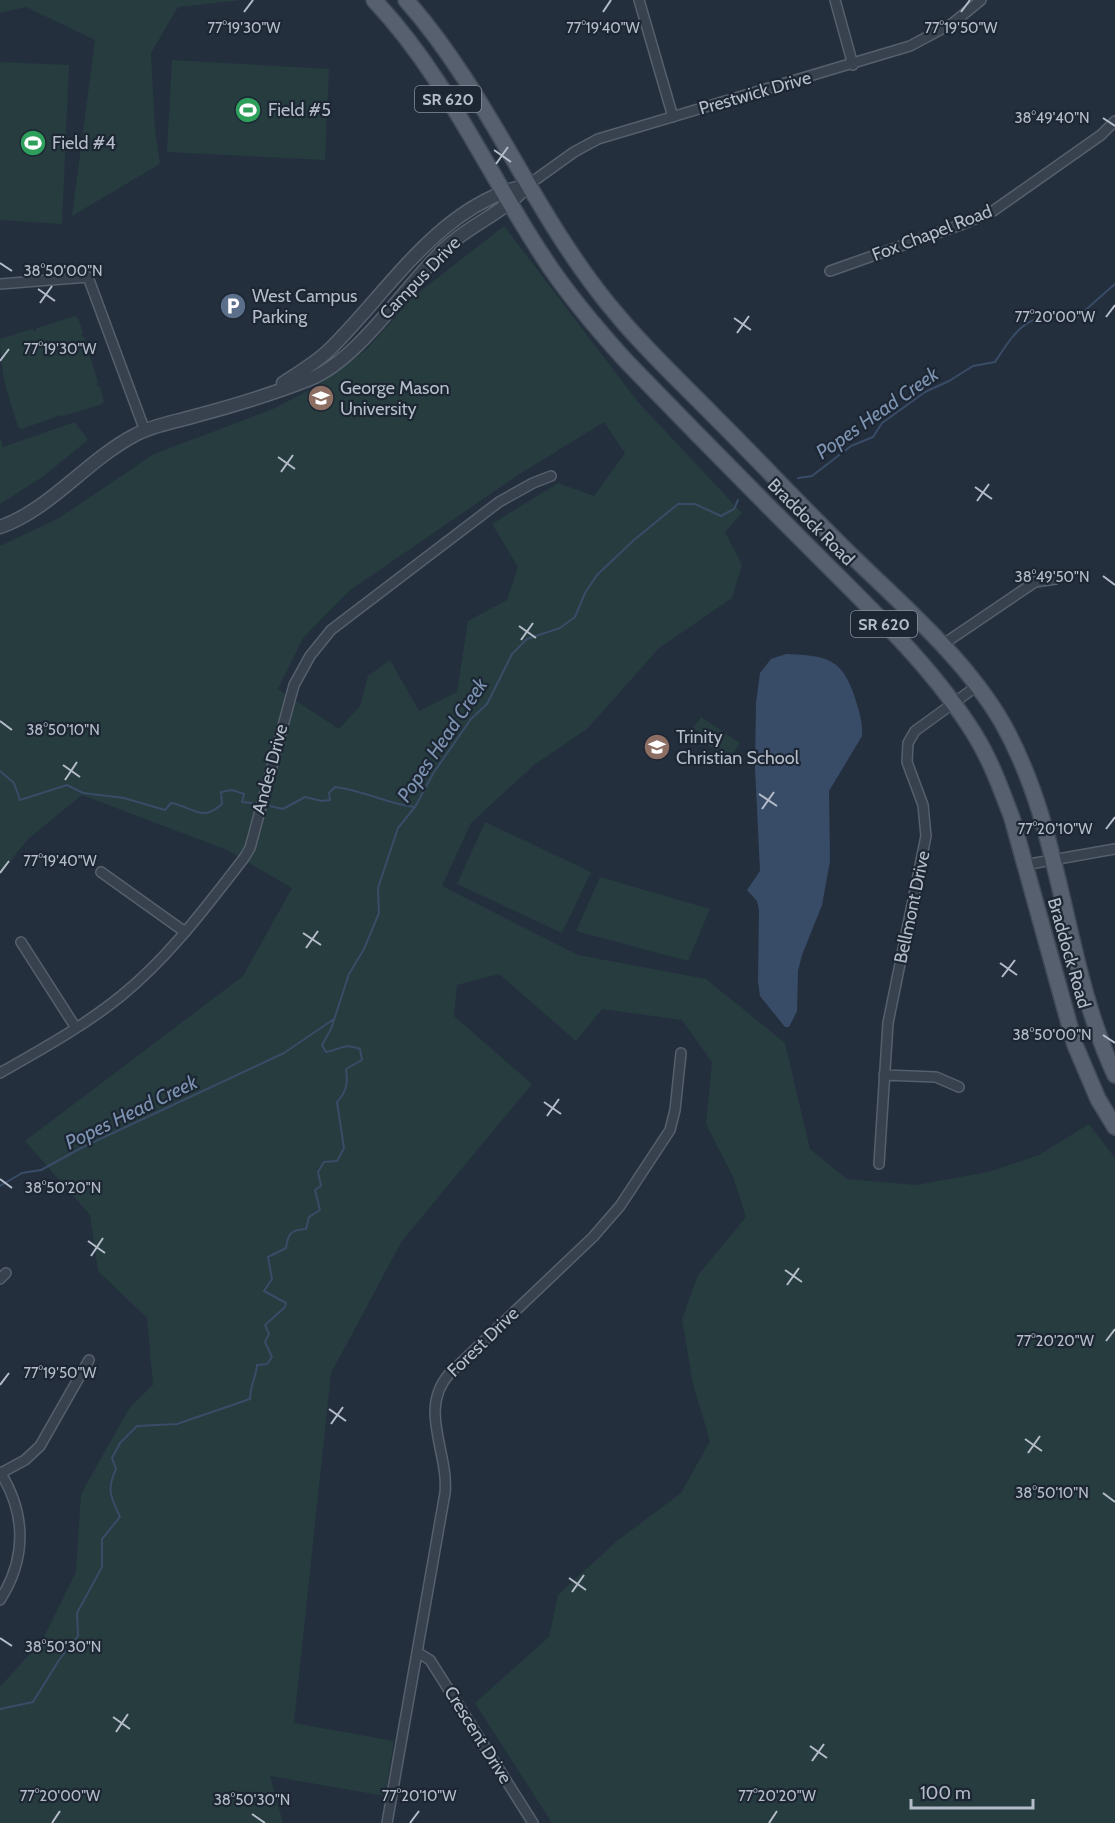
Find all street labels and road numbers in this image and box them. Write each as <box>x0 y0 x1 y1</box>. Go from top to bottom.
street label: Prestwick Drive <box>696 66 814 120</box>
road number: SR 620 <box>415 86 481 112</box>
street label: Fox Chapel Road <box>869 200 995 266</box>
street label: Campus Drive <box>375 232 465 324</box>
street label: Braddock Road <box>763 474 859 570</box>
road number: SR 620 <box>851 611 917 637</box>
street label: Andes Drive <box>247 722 293 816</box>
street label: Bellmont Drive <box>889 849 935 965</box>
street label: Braddock Road <box>1043 895 1095 1011</box>
street label: Forest Drive <box>443 1302 523 1382</box>
street label: Crescent Drive <box>439 1682 517 1788</box>

